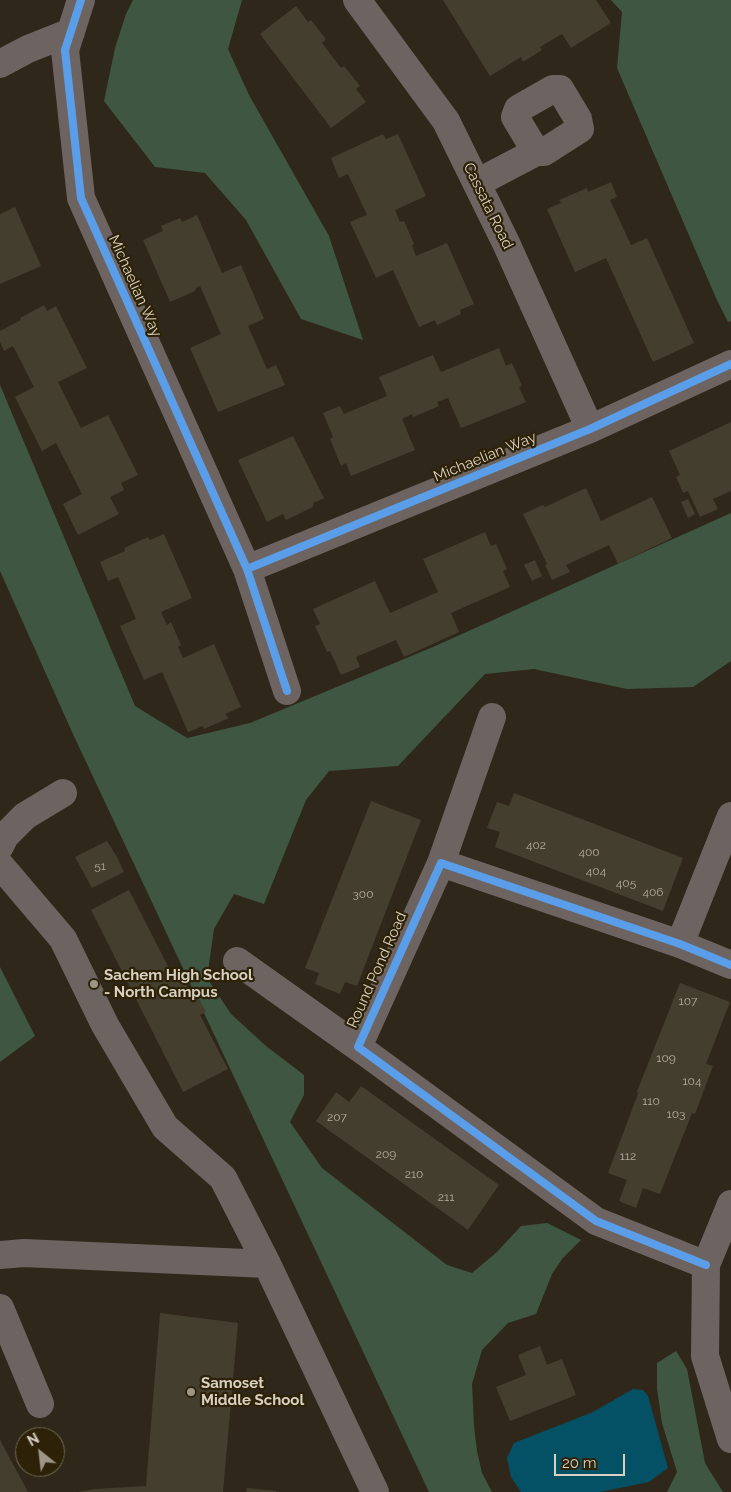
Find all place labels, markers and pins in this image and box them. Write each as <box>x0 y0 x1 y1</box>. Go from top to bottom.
place label: Sachem High School - North Campus <box>104 966 253 1001</box>
marker: Sachem High School - North Campus <box>88 978 100 990</box>
place label: Samoset Middle School <box>201 1374 304 1409</box>
marker: Samoset Middle School <box>185 1386 197 1398</box>

